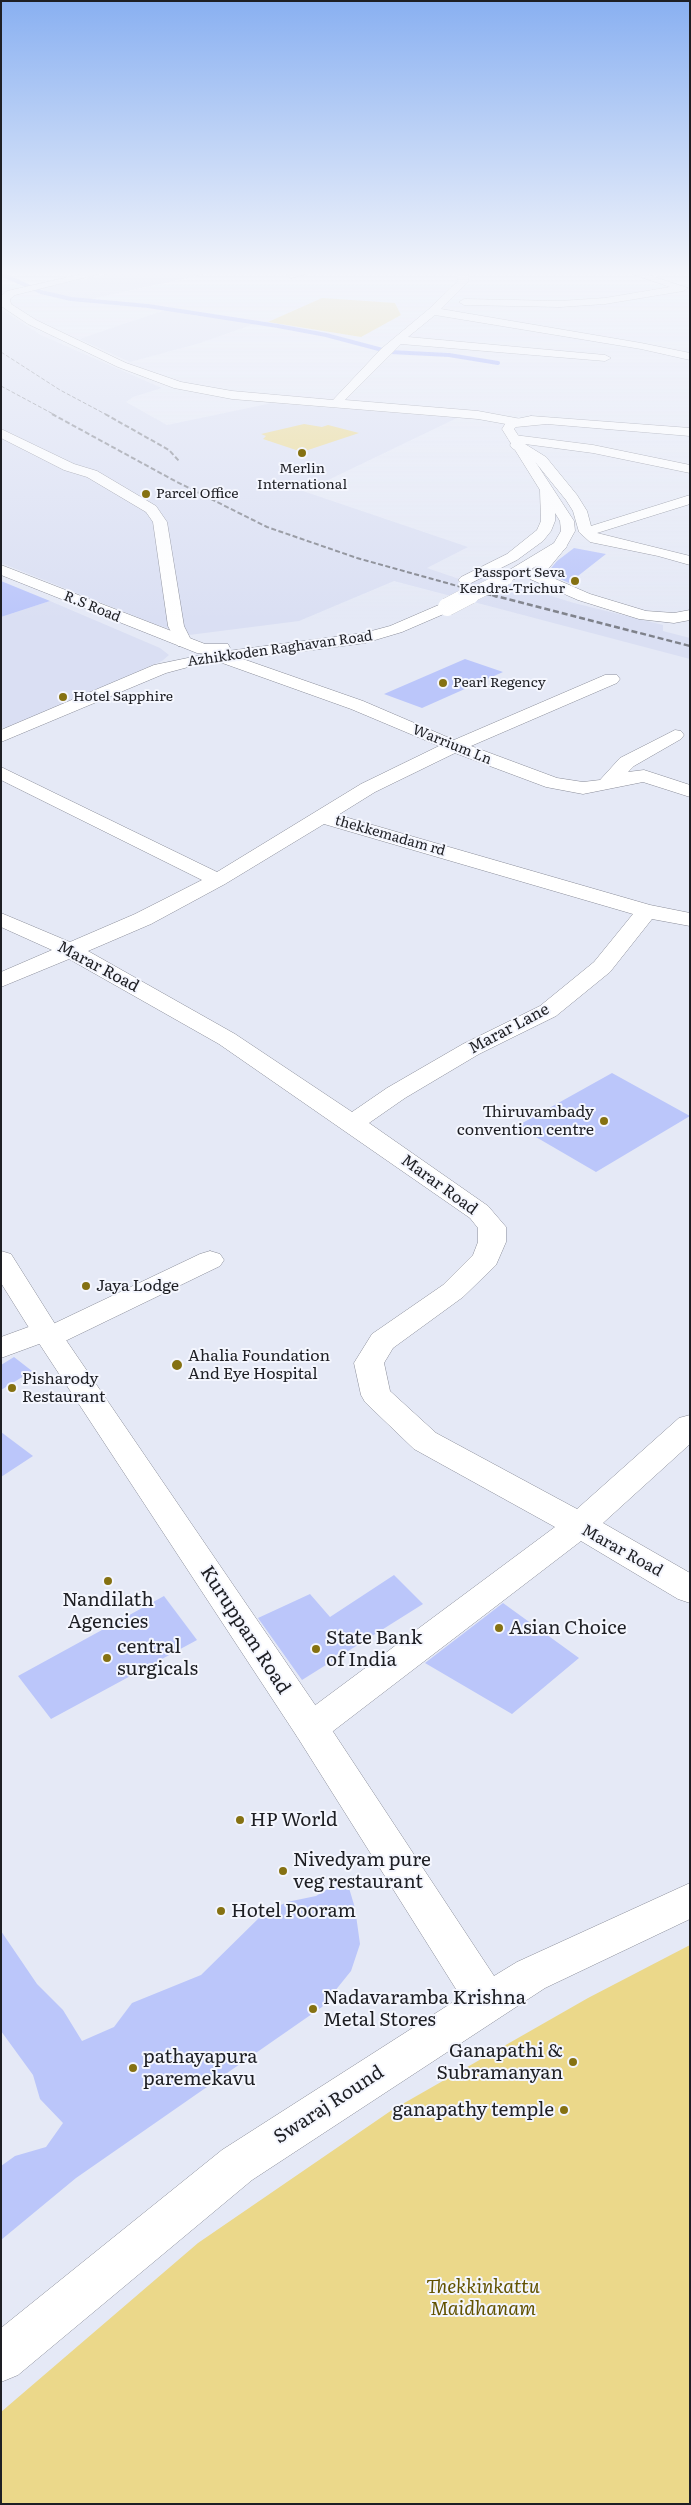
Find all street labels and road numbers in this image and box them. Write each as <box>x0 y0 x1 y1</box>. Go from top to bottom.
street label: R.S Road <box>61 588 123 626</box>
street label: Azhikkoden Raghavan Road <box>186 628 374 670</box>
street label: Warrium Ln <box>410 722 494 768</box>
street label: thekkemadam rd <box>333 812 447 860</box>
street label: Marar Road <box>54 937 142 997</box>
street label: Marar Lane <box>465 1000 553 1058</box>
street label: Marar Road <box>397 1151 481 1219</box>
street label: Marar Road <box>578 1521 666 1581</box>
street label: Kuruppam Road <box>195 1562 295 1698</box>
street label: Swaraj Round <box>270 2061 388 2149</box>

